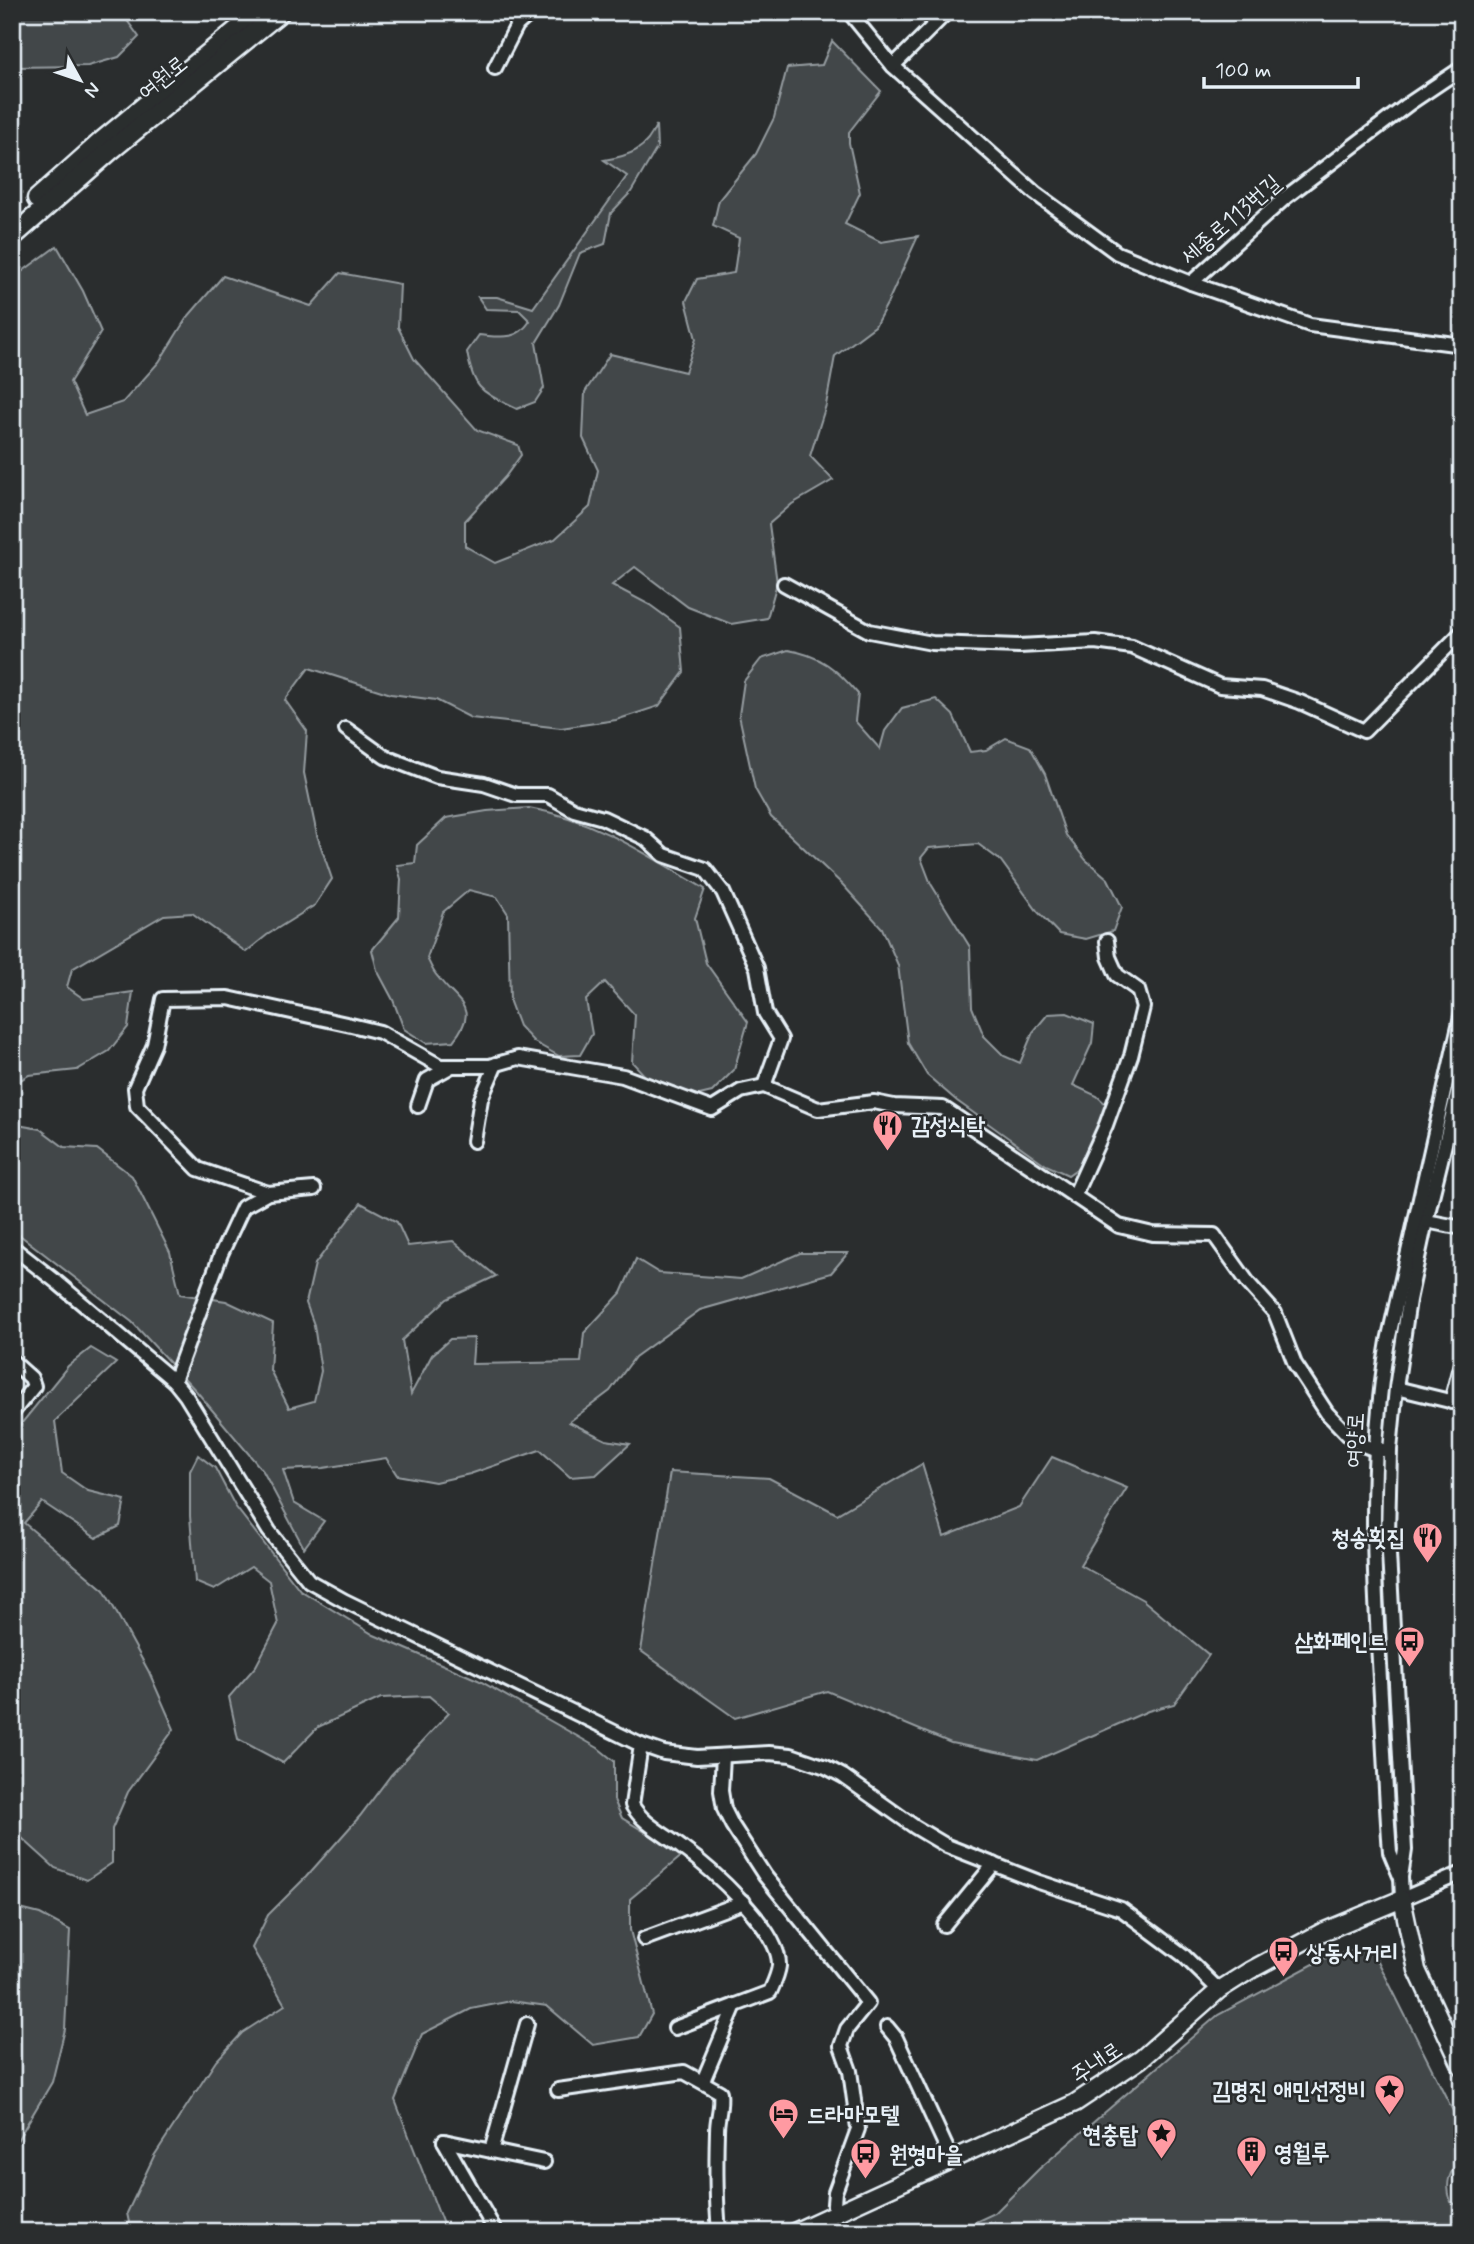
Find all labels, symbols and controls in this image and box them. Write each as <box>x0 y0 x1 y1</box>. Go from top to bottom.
north arrow <box>46 46 116 116</box>
scale bar <box>1204 46 1358 90</box>
street label: 여원로 <box>132 49 194 108</box>
text: 100 m <box>1215 57 1271 85</box>
text: N <box>78 77 106 103</box>
street label: 세종로113번길 <box>1175 169 1288 272</box>
restaurant icon: 감성식탁 <box>871 1108 905 1152</box>
place label: 감성식탁 <box>911 1112 986 1142</box>
street label: 여양로 <box>1340 1412 1372 1469</box>
restaurant icon: 청송횟집 <box>1411 1520 1445 1564</box>
place label: 청송횟집 <box>1331 1524 1405 1554</box>
bus stop icon: 삼화페인트 <box>1393 1624 1427 1668</box>
place label: 삼화페인트 <box>1294 1628 1387 1658</box>
bus stop icon: 상동사거리 <box>1266 1935 1300 1979</box>
place label: 상동사거리 <box>1306 1939 1399 1969</box>
street label: 주내로 <box>1066 2036 1129 2092</box>
place icon: 김명진 애민선정비 <box>1372 2073 1406 2117</box>
place label: 김명진 애민선정비 <box>1212 2077 1366 2107</box>
hotel icon: 드라마모텔 <box>767 2097 801 2141</box>
place label: 드라마모텔 <box>807 2101 900 2131</box>
place icon: 현충탑 <box>1144 2117 1178 2161</box>
place label: 현충탑 <box>1082 2121 1138 2151</box>
building icon: 영월루 <box>1234 2135 1268 2179</box>
bus stop icon: 원형마을 <box>849 2137 883 2181</box>
place label: 영월루 <box>1274 2139 1330 2169</box>
place label: 원형마을 <box>889 2141 963 2171</box>

